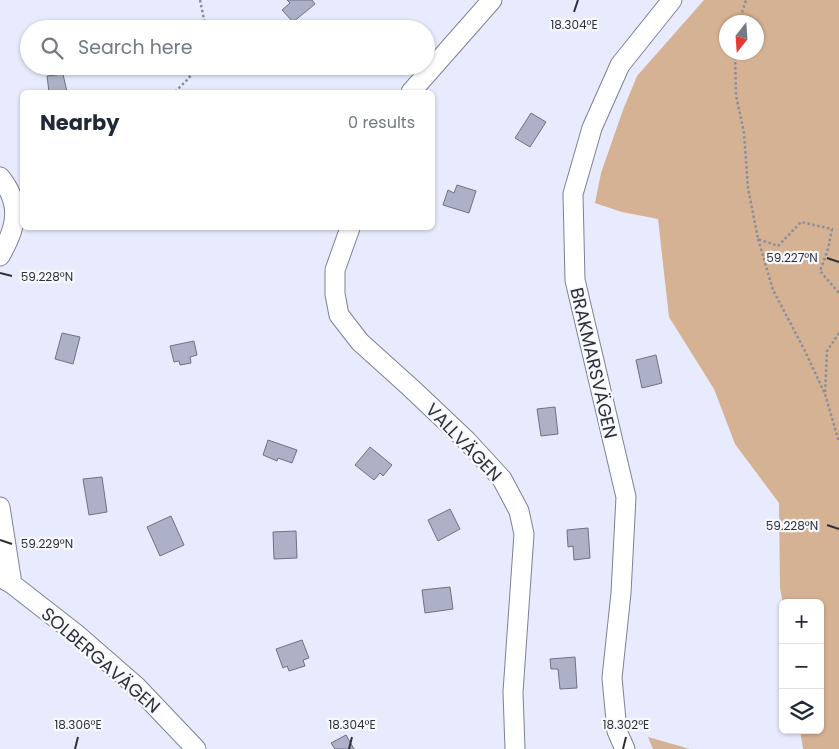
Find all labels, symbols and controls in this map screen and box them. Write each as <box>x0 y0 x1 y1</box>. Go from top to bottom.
north arrow <box>719 15 764 60</box>
text: 18.304°E <box>550 16 598 33</box>
search box <box>20 20 435 75</box>
icon: search <box>38 34 66 62</box>
text: Search here <box>78 34 192 61</box>
text: Nearby <box>40 108 120 137</box>
text: 0 results <box>348 111 415 134</box>
text: 59.227°N <box>766 249 818 266</box>
text: 59.228°N <box>21 268 73 285</box>
street label: BRAKMARSVÄGEN <box>564 285 624 441</box>
street label: VALLVÄGEN <box>420 397 508 487</box>
text: 59.228°N <box>766 517 818 534</box>
text: 59.229°N <box>21 535 73 552</box>
map controls <box>779 599 824 734</box>
button: + <box>779 599 824 644</box>
street label: SOLBERGAVÄGEN <box>36 601 166 719</box>
button: − <box>779 644 824 689</box>
button: layers <box>779 689 824 734</box>
text: 18.306°E <box>54 716 102 733</box>
text: 18.304°E <box>328 716 376 733</box>
text: 18.302°E <box>603 716 649 733</box>

